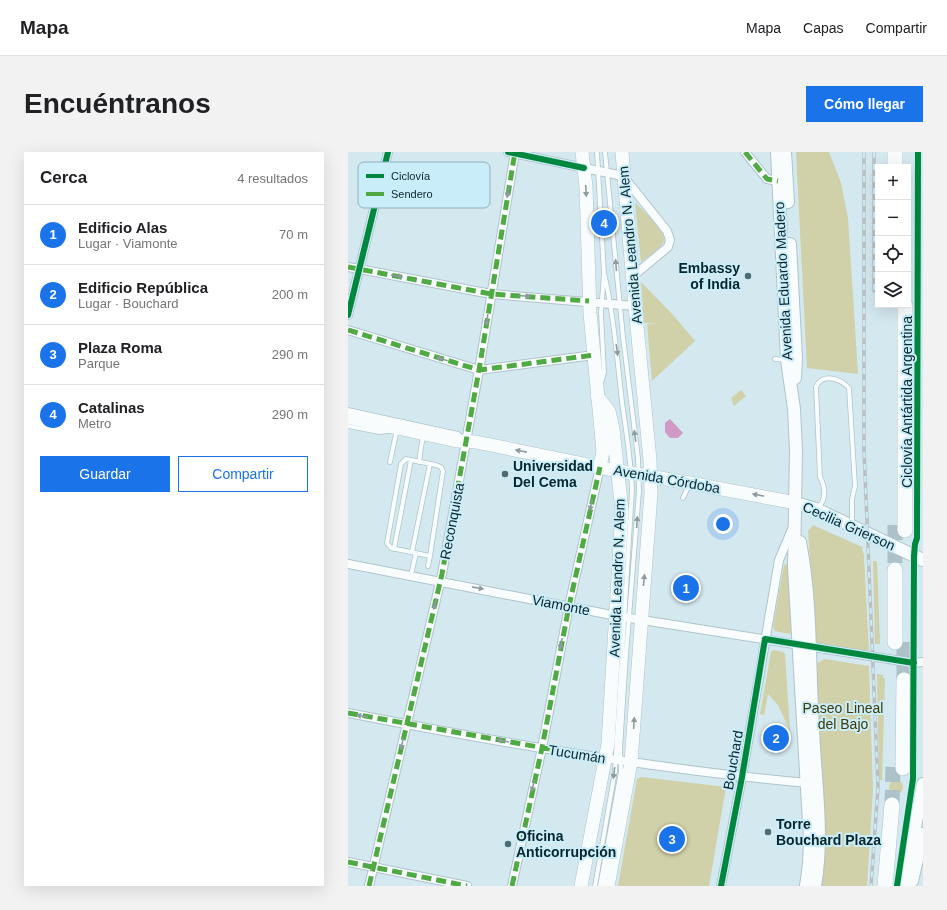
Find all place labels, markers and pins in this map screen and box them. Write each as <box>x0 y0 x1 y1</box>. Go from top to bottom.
pin: 4 <box>591 208 617 238</box>
place label: Embassy of India <box>679 260 740 292</box>
marker: Embassy of India <box>743 271 753 281</box>
place label: Universidad Del Cema <box>513 458 593 490</box>
marker: Universidad Del Cema <box>500 469 510 479</box>
pin: 1 <box>673 573 699 603</box>
pin: 2 <box>763 723 789 753</box>
place label: Torre Bouchard Plaza <box>776 816 881 848</box>
pin: 3 <box>659 824 685 854</box>
marker: Torre Bouchard Plaza <box>763 827 773 837</box>
place label: Oficina Anticorrupción <box>516 828 616 860</box>
marker: Oficina Anticorrupción <box>503 839 513 849</box>

